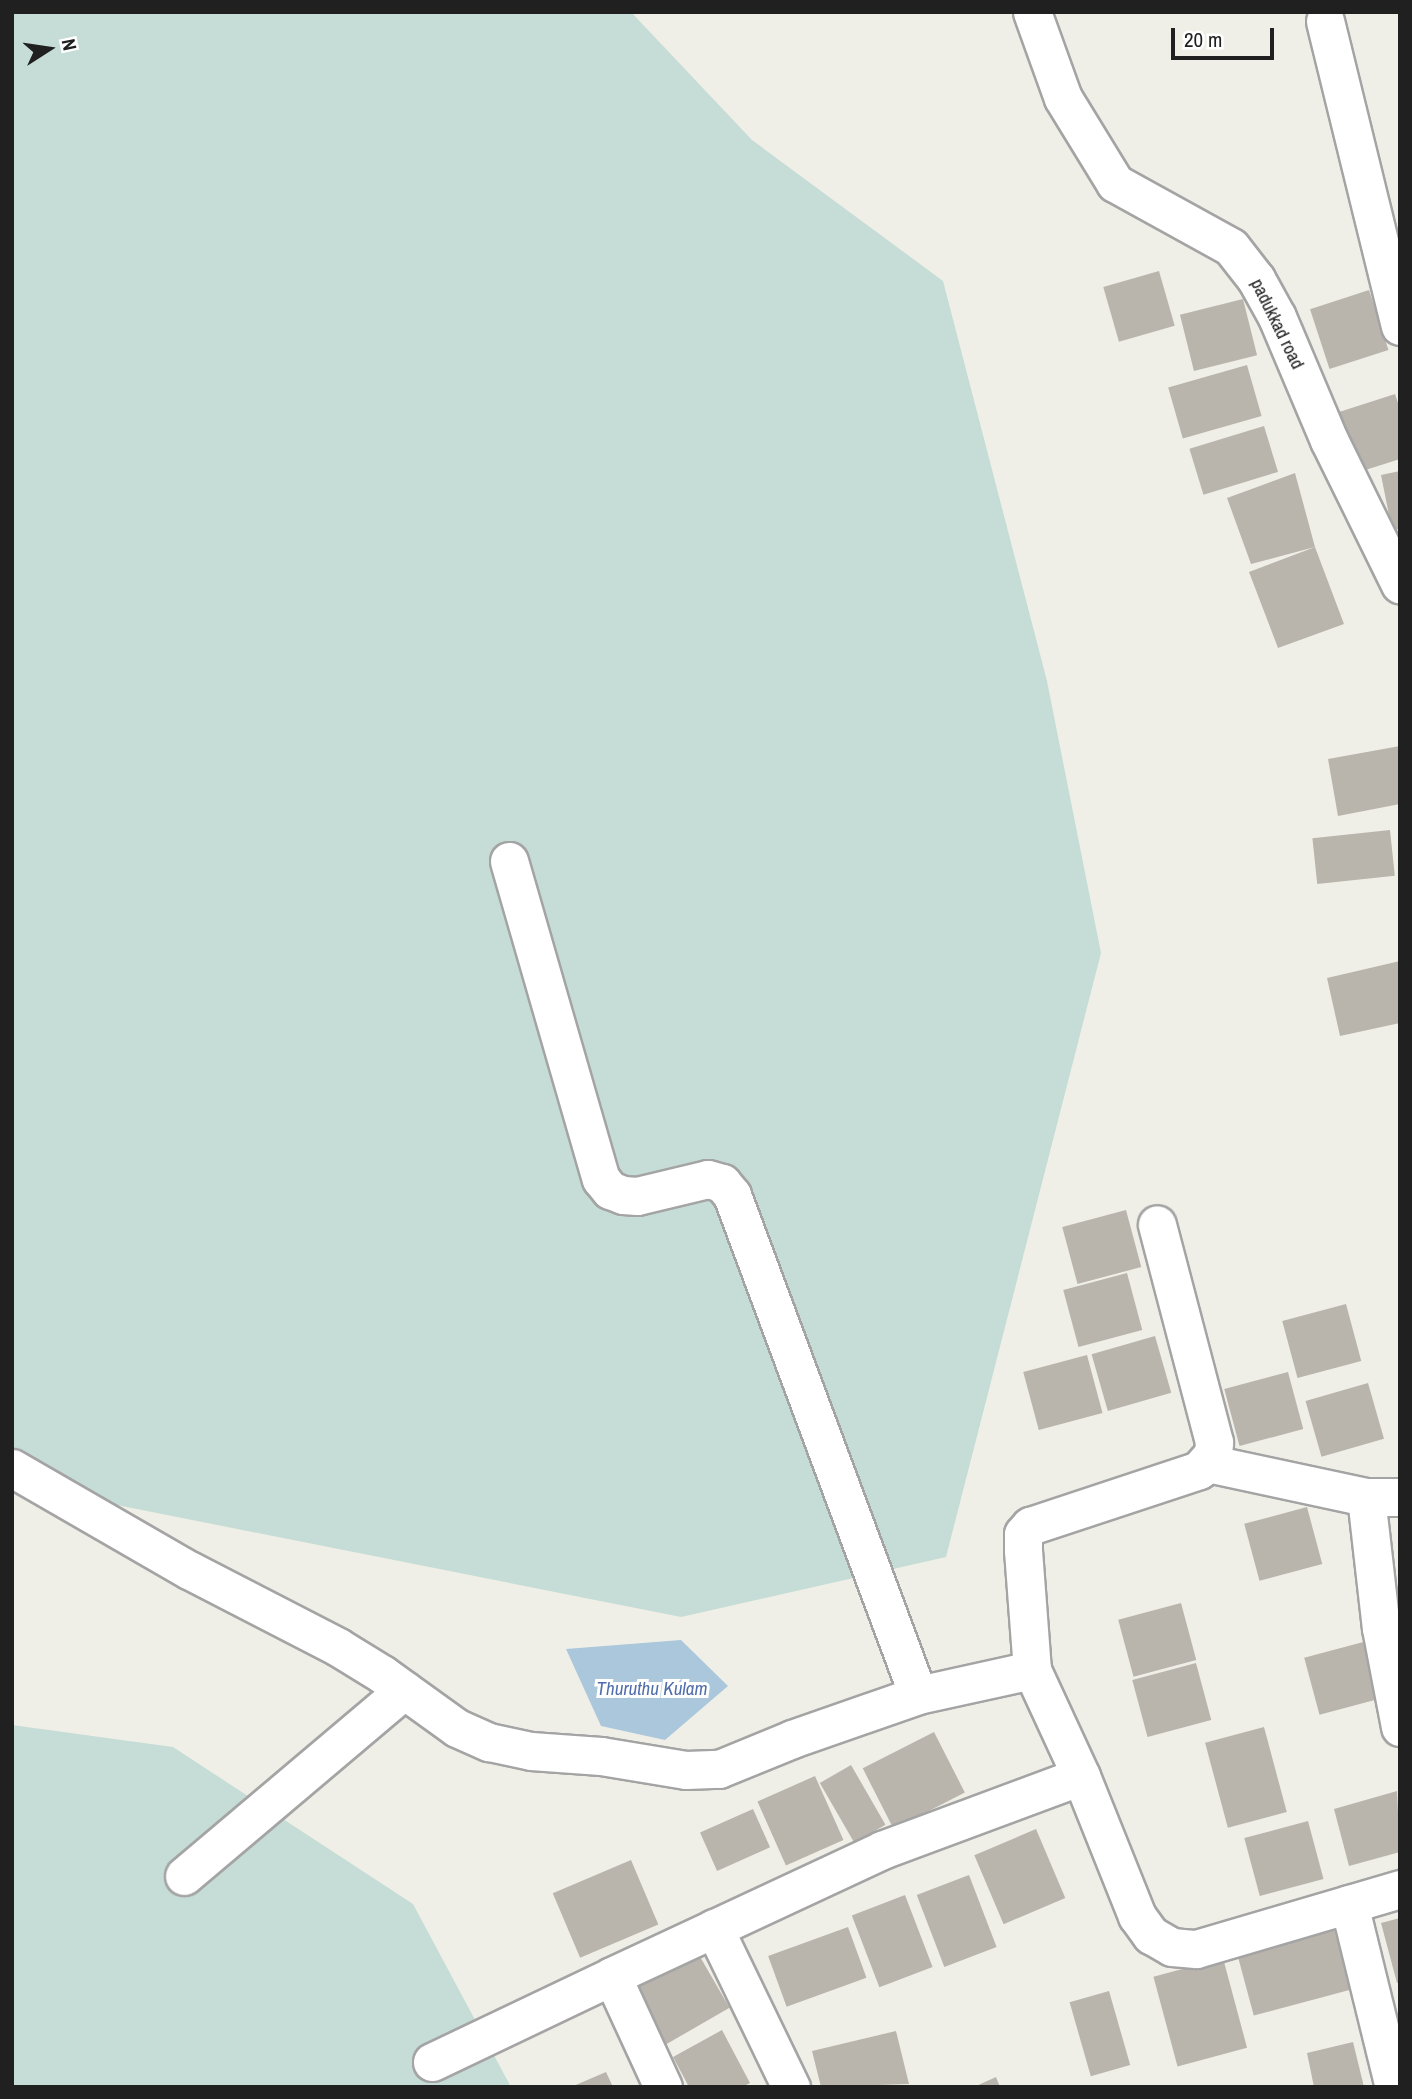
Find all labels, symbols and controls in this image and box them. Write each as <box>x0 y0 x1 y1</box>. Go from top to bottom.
north arrow <box>14 14 84 84</box>
scale bar <box>1174 14 1277 58</box>
text: 20 m <box>1184 25 1222 54</box>
text: N <box>56 36 83 53</box>
street label: padukkad road <box>1246 275 1308 373</box>
water label: Thuruthu Kulam <box>597 1678 707 1700</box>

